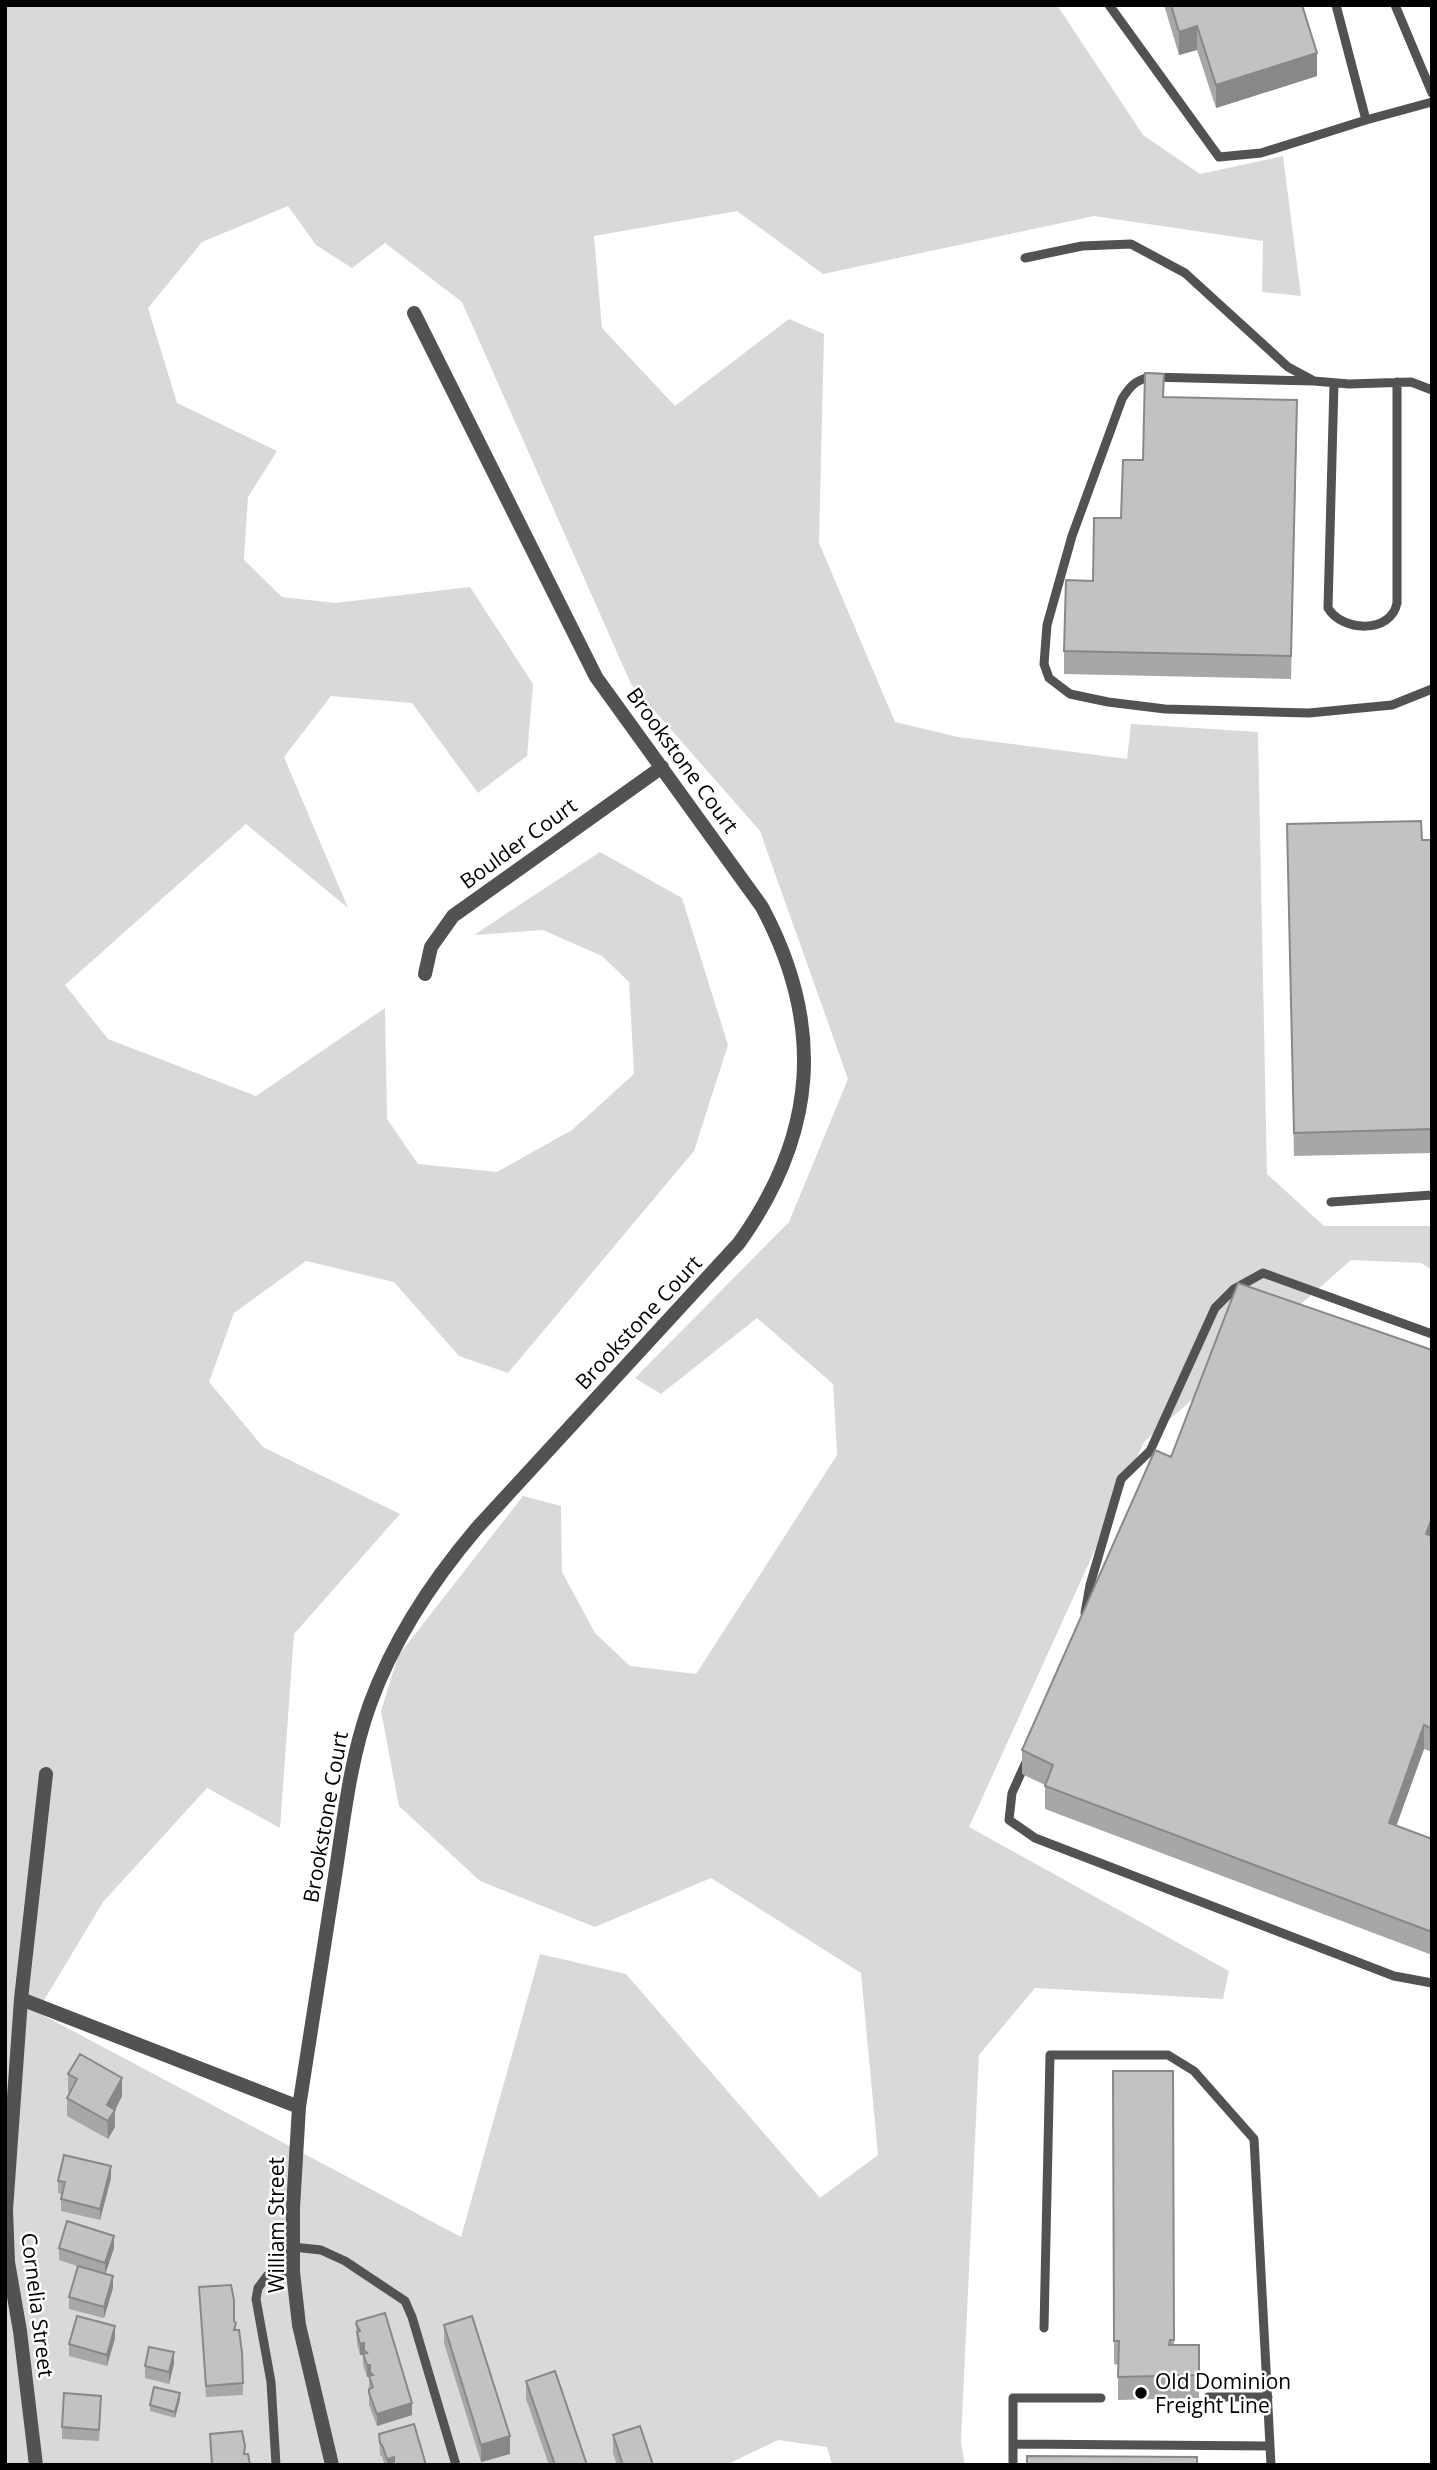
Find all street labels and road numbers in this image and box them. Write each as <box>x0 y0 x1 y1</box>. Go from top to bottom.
street label: Brookstone Court <box>621 682 745 838</box>
street label: Boulder Court <box>454 791 582 895</box>
street label: Brookstone Court <box>569 1249 707 1395</box>
street label: Brookstone Court <box>296 1729 354 1905</box>
street label: William Street <box>262 2157 290 2293</box>
street label: Cornelia Street <box>15 2231 61 2379</box>

